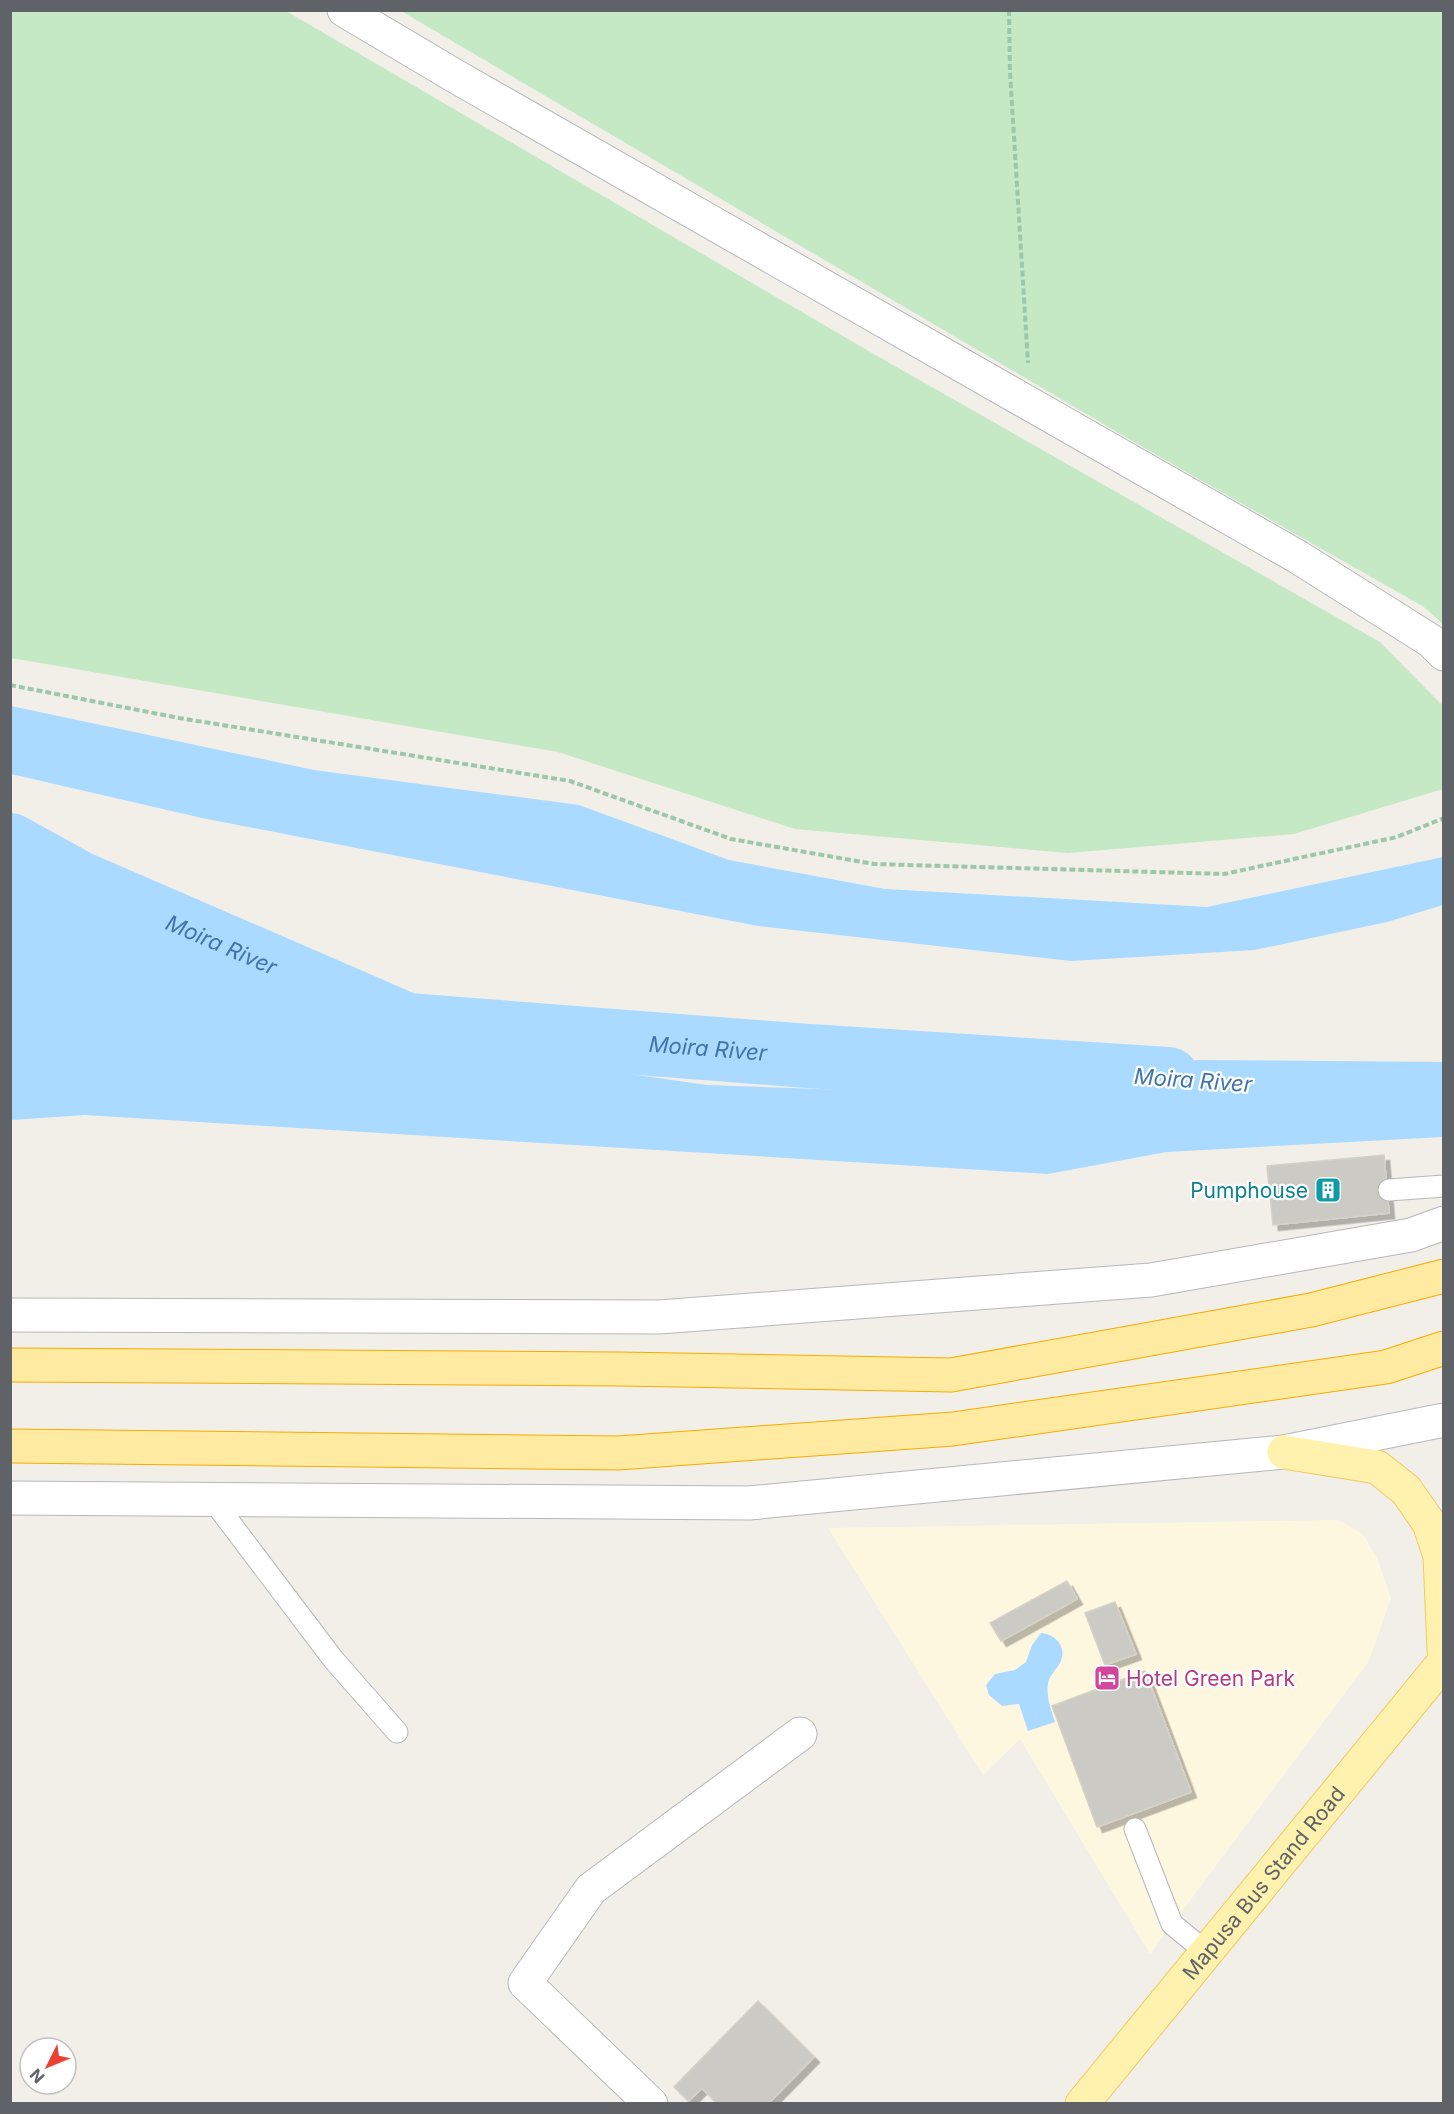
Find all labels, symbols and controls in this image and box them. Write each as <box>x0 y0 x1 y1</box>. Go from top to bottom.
water label: Moira River <box>162 909 282 980</box>
water label: Moira River <box>648 1031 769 1066</box>
water label: Moira River <box>1133 1063 1254 1097</box>
building icon: Pumphouse <box>1313 1175 1343 1205</box>
place label: Pumphouse <box>1190 1178 1308 1203</box>
hotel icon: Hotel Green Park <box>1092 1663 1122 1693</box>
place label: Hotel Green Park <box>1126 1666 1296 1691</box>
street label: Mapusa Bus Stand Road <box>1177 1781 1350 1984</box>
north arrow <box>18 2036 78 2096</box>
text: N <box>26 2065 49 2088</box>

